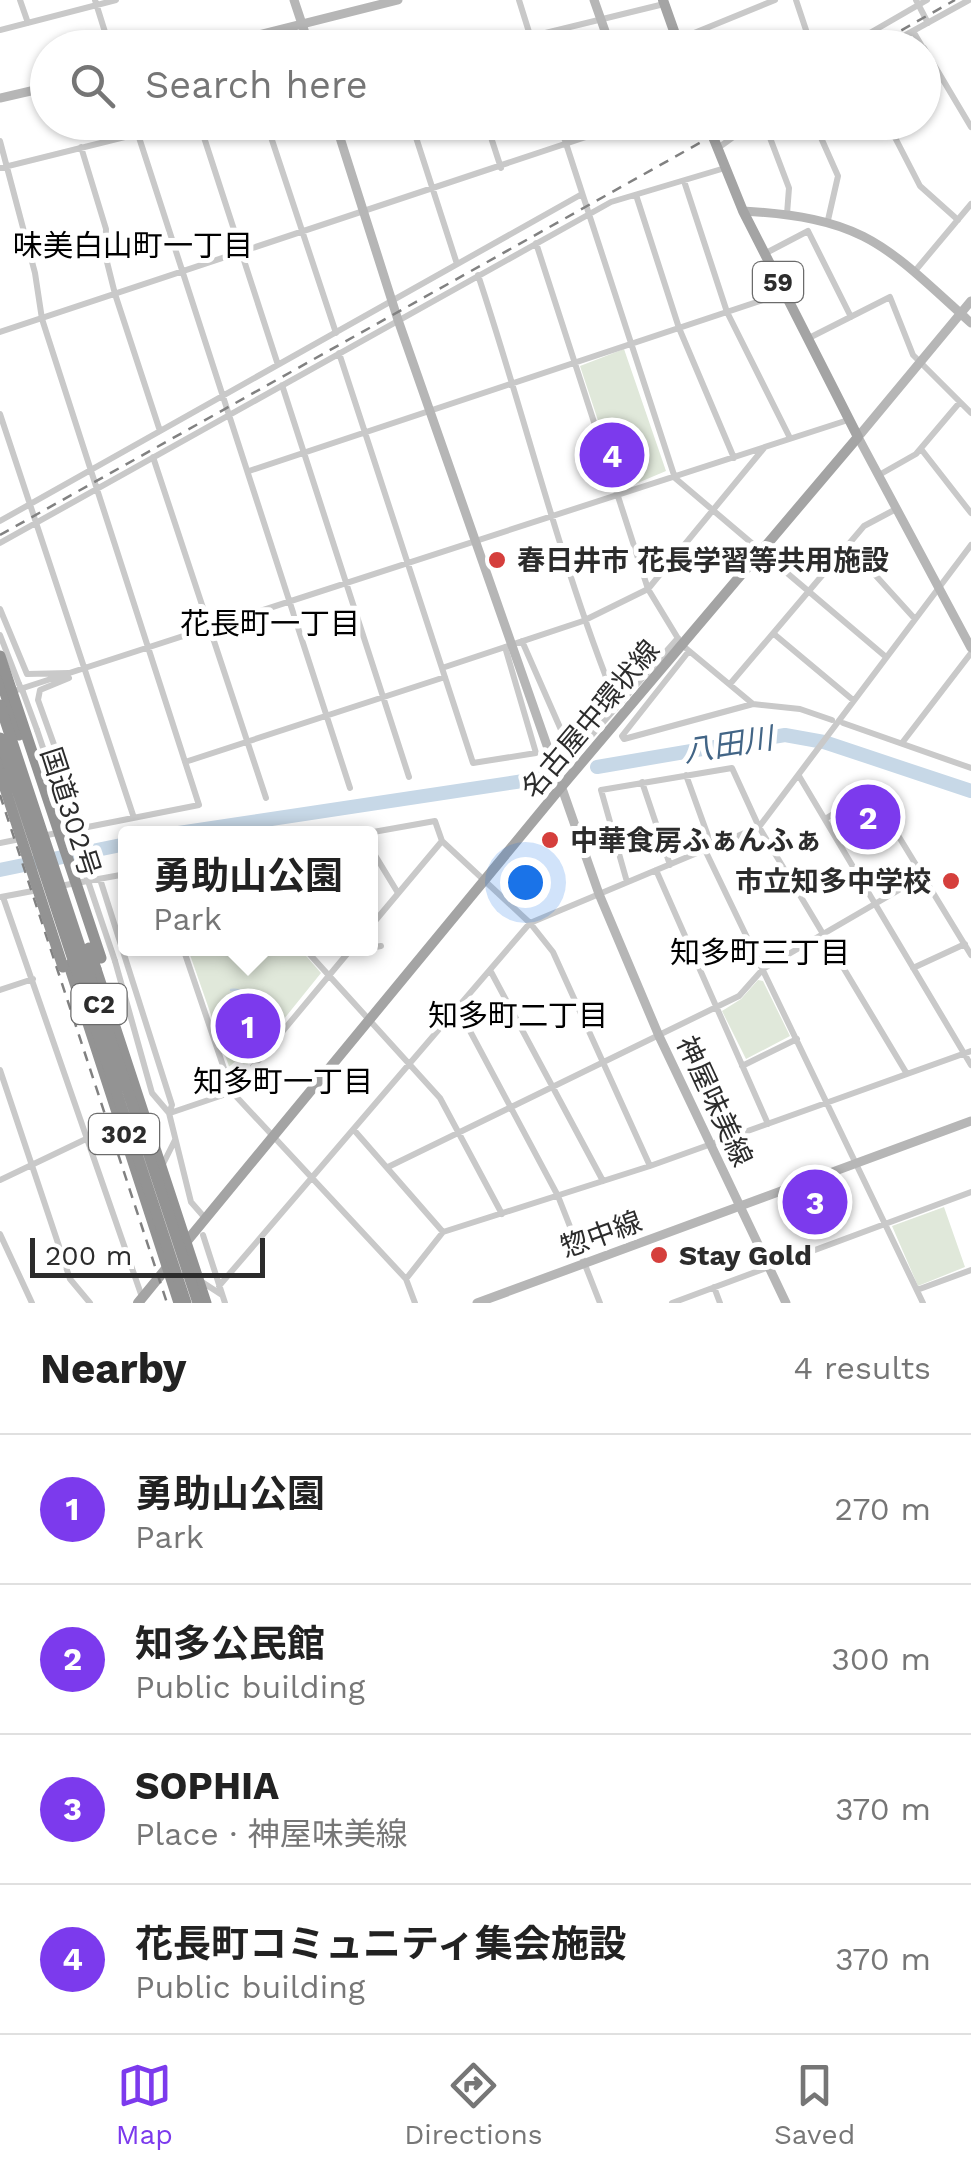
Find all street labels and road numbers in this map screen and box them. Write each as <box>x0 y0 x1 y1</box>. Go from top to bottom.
road number: 59 <box>753 262 803 302</box>
street label: 名古屋中環状線 <box>515 634 666 805</box>
street label: 国道302号 <box>34 743 107 881</box>
road number: C2 <box>72 984 126 1024</box>
street label: 神屋味美線 <box>670 1031 759 1172</box>
road number: 302 <box>89 1114 159 1154</box>
street label: 惣中線 <box>556 1205 646 1264</box>

